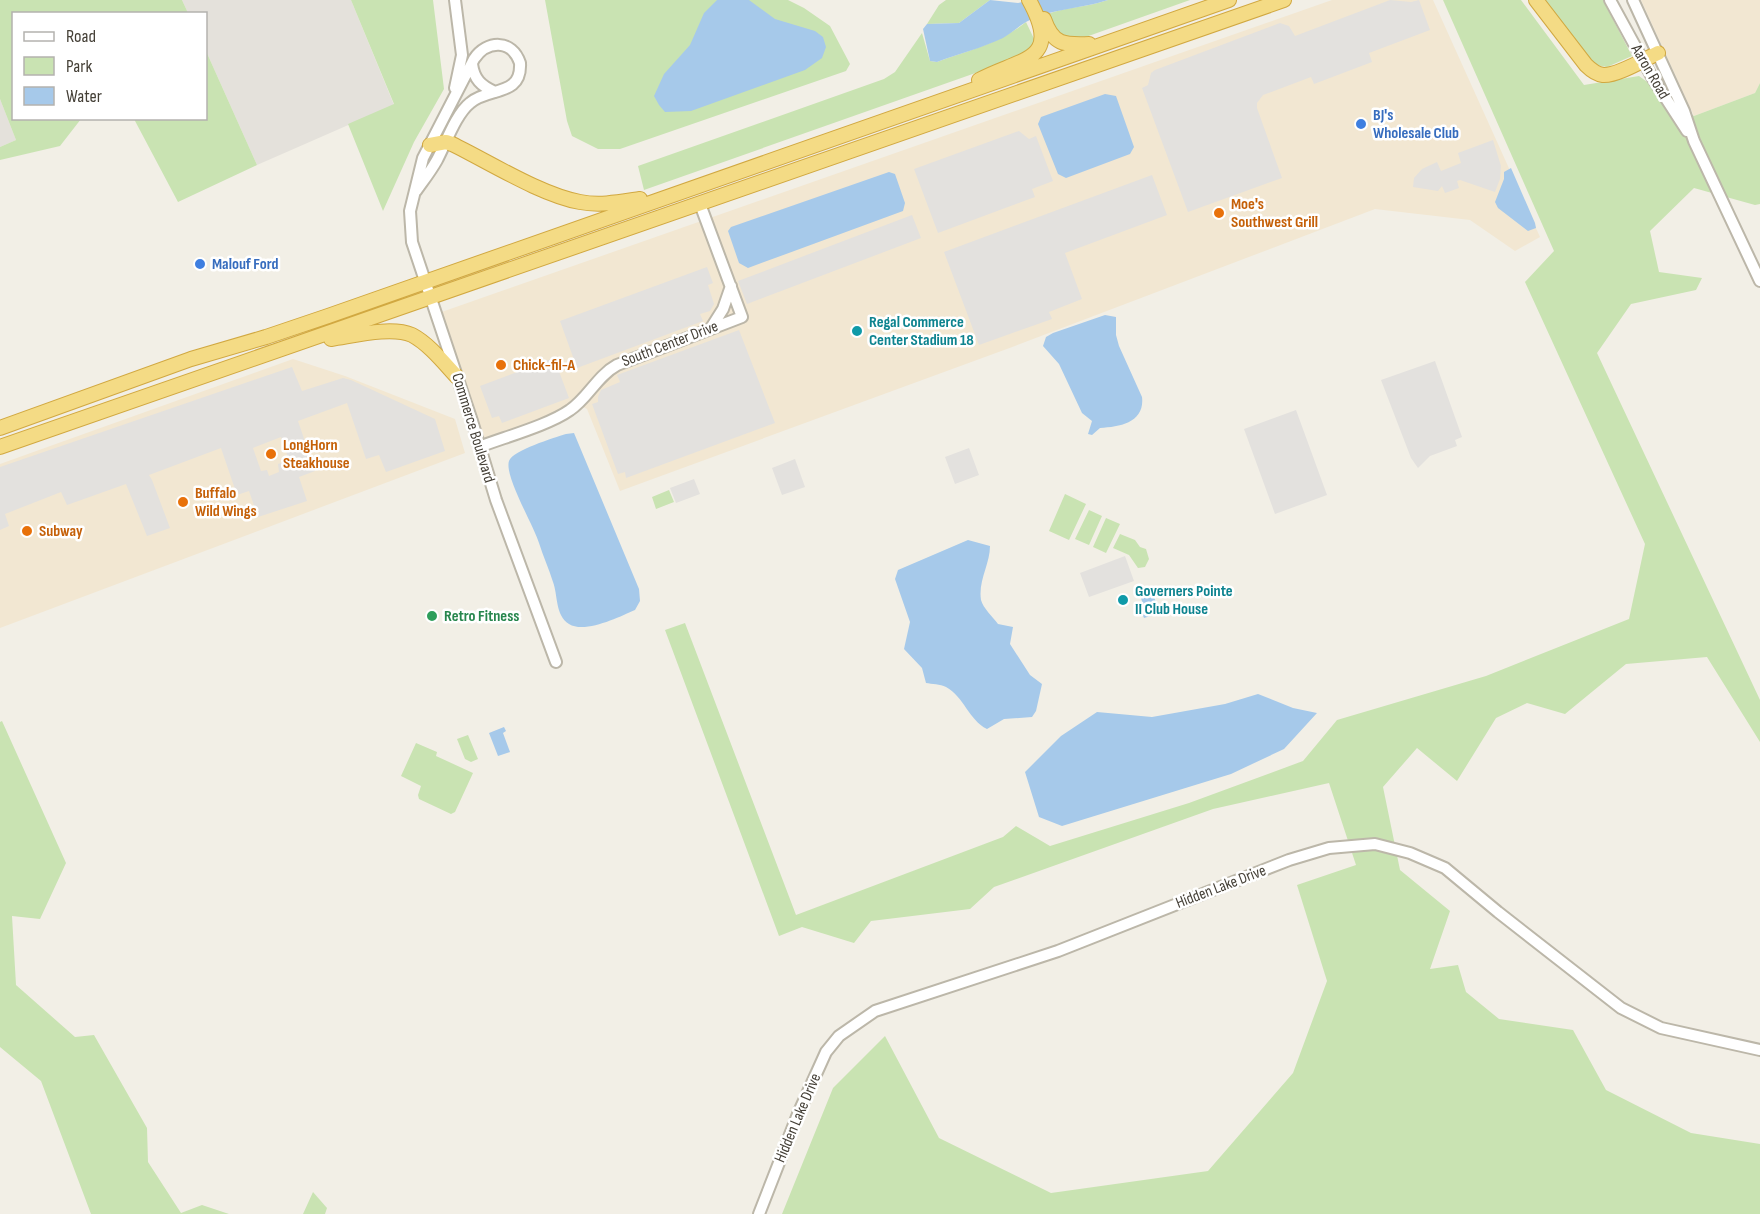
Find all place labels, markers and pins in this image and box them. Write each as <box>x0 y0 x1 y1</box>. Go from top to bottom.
place label: BJ's Wholesale Club <box>1373 106 1459 143</box>
marker: BJ's Wholesale Club <box>1354 117 1368 131</box>
place label: Moe's Southwest Grill <box>1231 195 1318 232</box>
marker: Moe's Southwest Grill <box>1212 206 1226 220</box>
place label: Malouf Ford <box>212 255 278 274</box>
marker: Malouf Ford <box>193 257 207 271</box>
place label: Regal Commerce Center Stadium 18 <box>869 313 974 350</box>
marker: Regal Commerce Center Stadium 18 <box>850 324 864 338</box>
place label: Chick-fil-A <box>513 356 576 375</box>
marker: Chick-fil-A <box>494 358 508 372</box>
place label: LongHorn Steakhouse <box>283 436 350 473</box>
marker: LongHorn Steakhouse <box>264 447 278 461</box>
place label: Buffalo Wild Wings <box>195 484 257 521</box>
marker: Buffalo Wild Wings <box>176 495 190 509</box>
place label: Subway <box>39 522 83 541</box>
marker: Subway <box>20 524 34 538</box>
place label: Governers Pointe II Club House <box>1135 582 1233 619</box>
marker: Governers Pointe II Club House <box>1116 593 1130 607</box>
place label: Retro Fitness <box>444 607 519 626</box>
marker: Retro Fitness <box>425 609 439 623</box>

